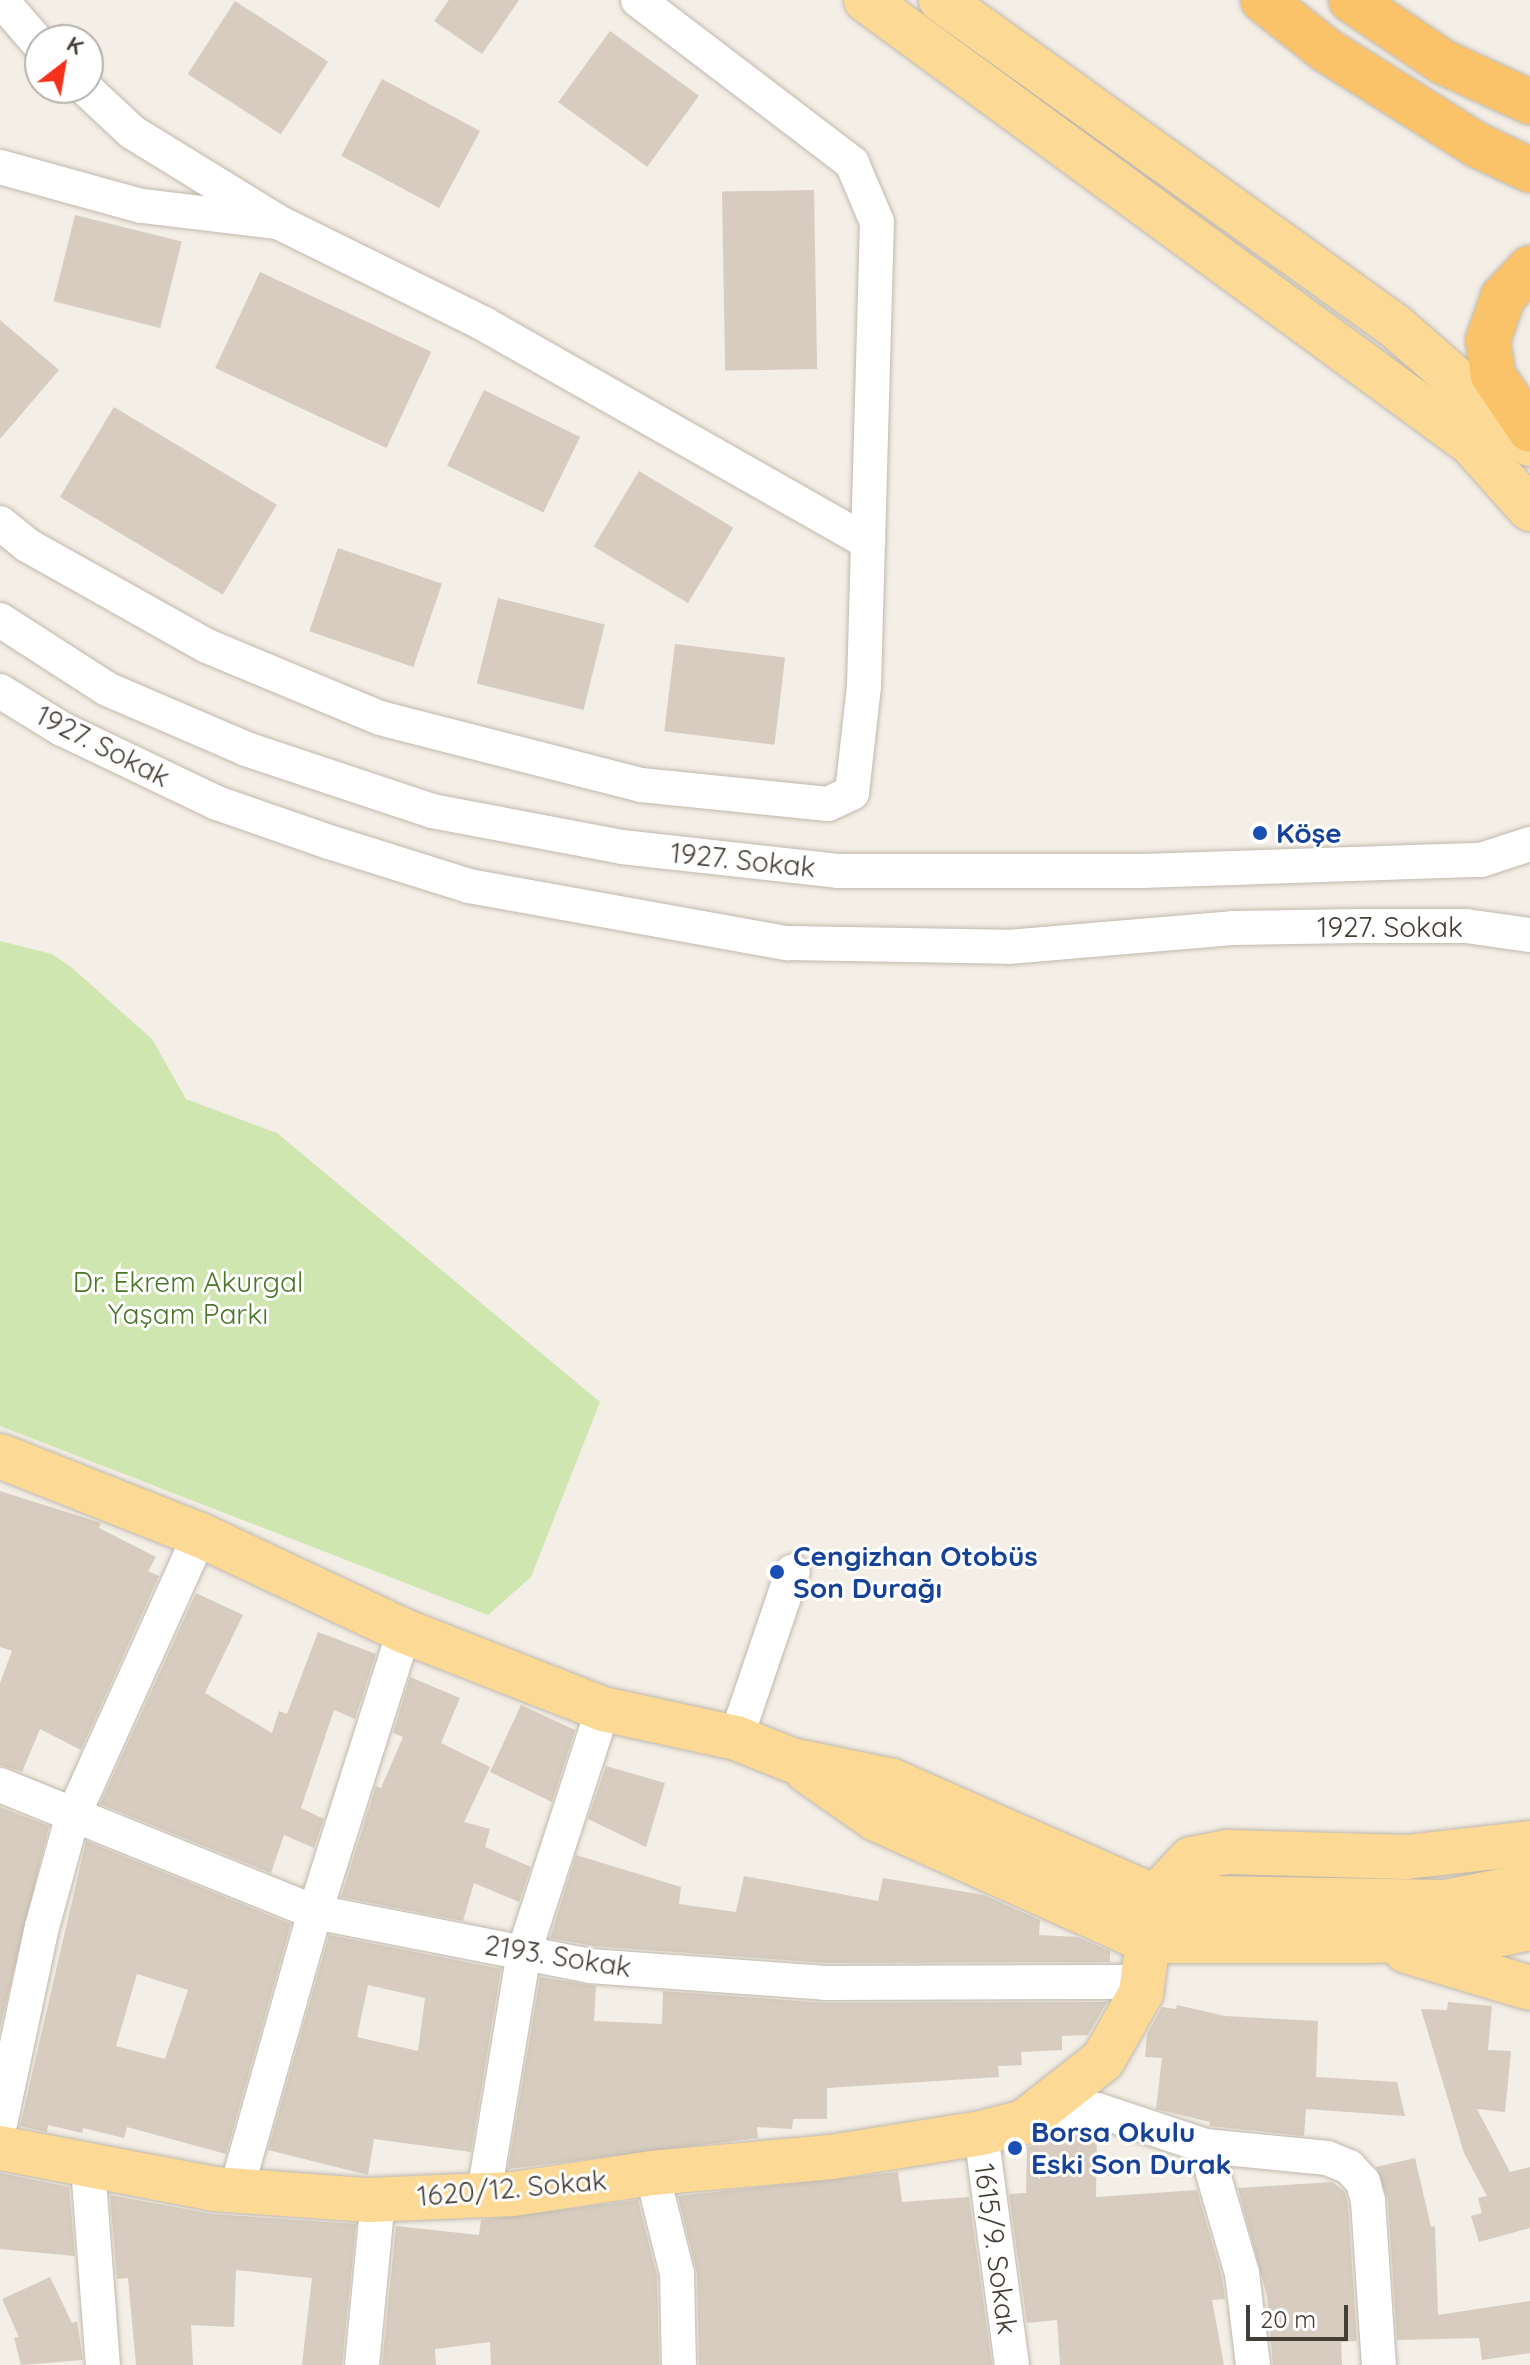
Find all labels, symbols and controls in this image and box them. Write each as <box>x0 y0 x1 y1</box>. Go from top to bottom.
north arrow <box>24 24 104 104</box>
text: K <box>62 29 89 61</box>
street label: 1927. Sokak <box>30 698 176 794</box>
place label: Köşe <box>1276 816 1342 850</box>
marker: Köşe <box>1251 824 1269 842</box>
street label: 1927. Sokak <box>669 836 817 884</box>
street label: 1927. Sokak <box>1317 910 1463 944</box>
park label: Dr. Ekrem Akurgal Yaşam Parkı <box>73 1265 303 1331</box>
place label: Cengizhan Otobüs Son Durağı <box>793 1539 1038 1605</box>
marker: Cengizhan Otobüs Son Durağı <box>768 1563 786 1581</box>
street label: 2193. Sokak <box>482 1928 634 1984</box>
place label: Borsa Okulu Eski Son Durak <box>1031 2115 1231 2181</box>
marker: Borsa Okulu Eski Son Durak <box>1006 2139 1024 2157</box>
street label: 1615/9. Sokak <box>967 2161 1025 2337</box>
street label: 1620/12. Sokak <box>416 2163 608 2213</box>
scale bar <box>1250 2289 1352 2339</box>
text: 20 m <box>1260 2304 1316 2334</box>

